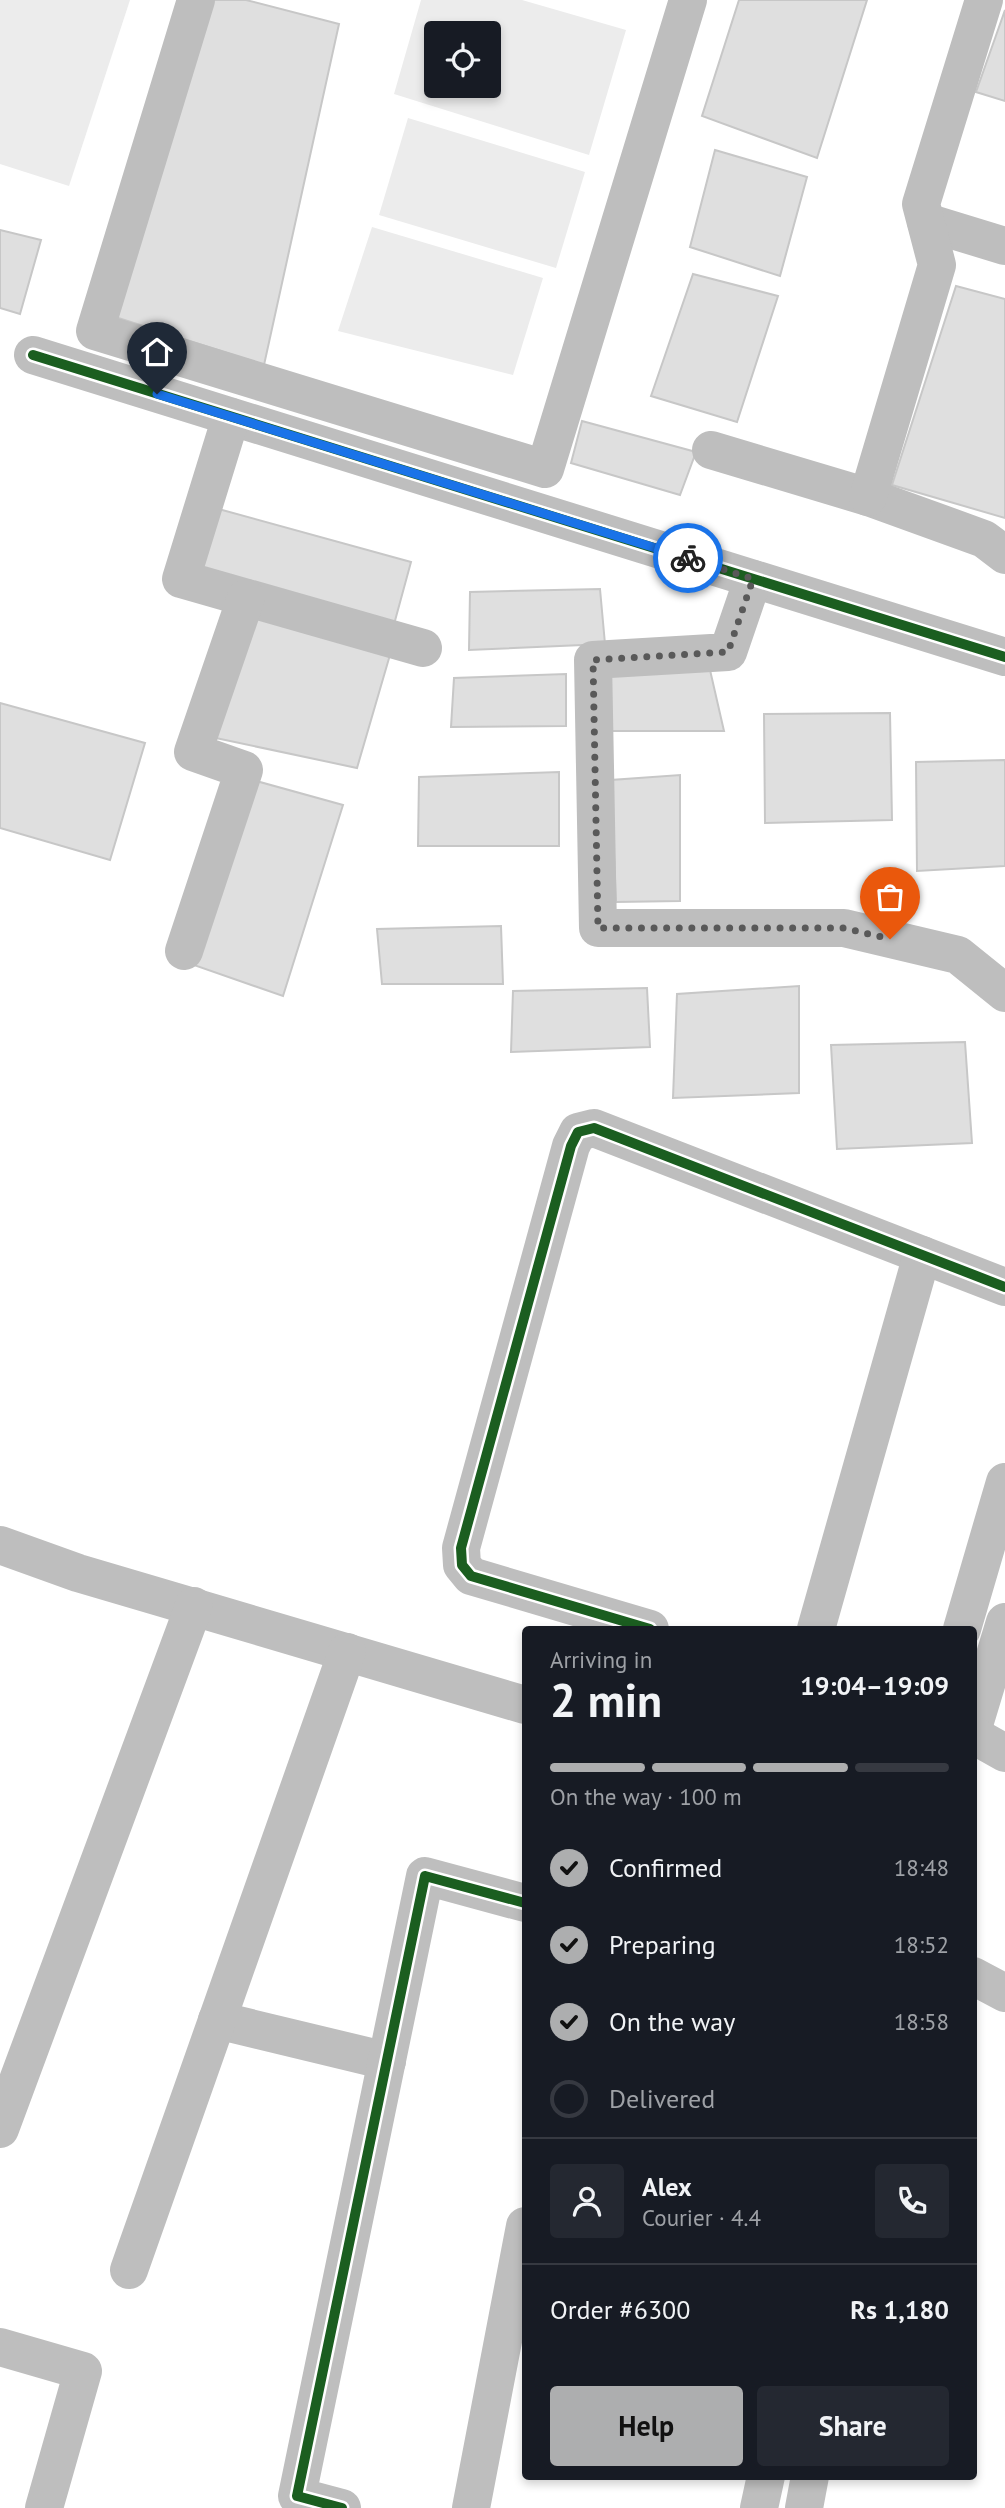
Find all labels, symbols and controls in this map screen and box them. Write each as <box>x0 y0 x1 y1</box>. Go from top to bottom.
map controls <box>424 21 501 98</box>
button: locate <box>424 21 501 98</box>
pin <box>127 322 187 394</box>
icon: home <box>138 333 176 371</box>
courier <box>653 523 723 593</box>
icon: bike <box>669 539 707 577</box>
pin <box>860 867 920 939</box>
icon: bag <box>871 878 909 916</box>
text: Arriving in <box>550 1645 652 1674</box>
text: 19:04–19:09 <box>800 1669 949 1702</box>
text: 2 min <box>550 1670 662 1730</box>
text: On the way · 100 m <box>550 1782 742 1811</box>
icon: check <box>550 1849 588 1887</box>
text: Confirmed <box>609 1851 722 1884</box>
text: 18:48 <box>894 1853 949 1882</box>
icon: check <box>550 1926 588 1964</box>
text: Preparing <box>609 1928 716 1961</box>
text: 18:52 <box>894 1930 949 1959</box>
icon: check <box>550 2003 588 2041</box>
text: On the way <box>609 2005 735 2038</box>
text: 18:58 <box>894 2007 949 2036</box>
text: Delivered <box>609 2082 715 2115</box>
button: person <box>550 2164 624 2238</box>
button: phone <box>875 2164 949 2238</box>
text: Alex <box>642 2170 692 2203</box>
text: Courier · 4.4 <box>642 2203 761 2232</box>
text: Order #6300 <box>550 2293 690 2326</box>
text: Rs 1,180 <box>850 2293 949 2326</box>
button: Help <box>550 2386 743 2466</box>
button: Share <box>757 2386 949 2466</box>

